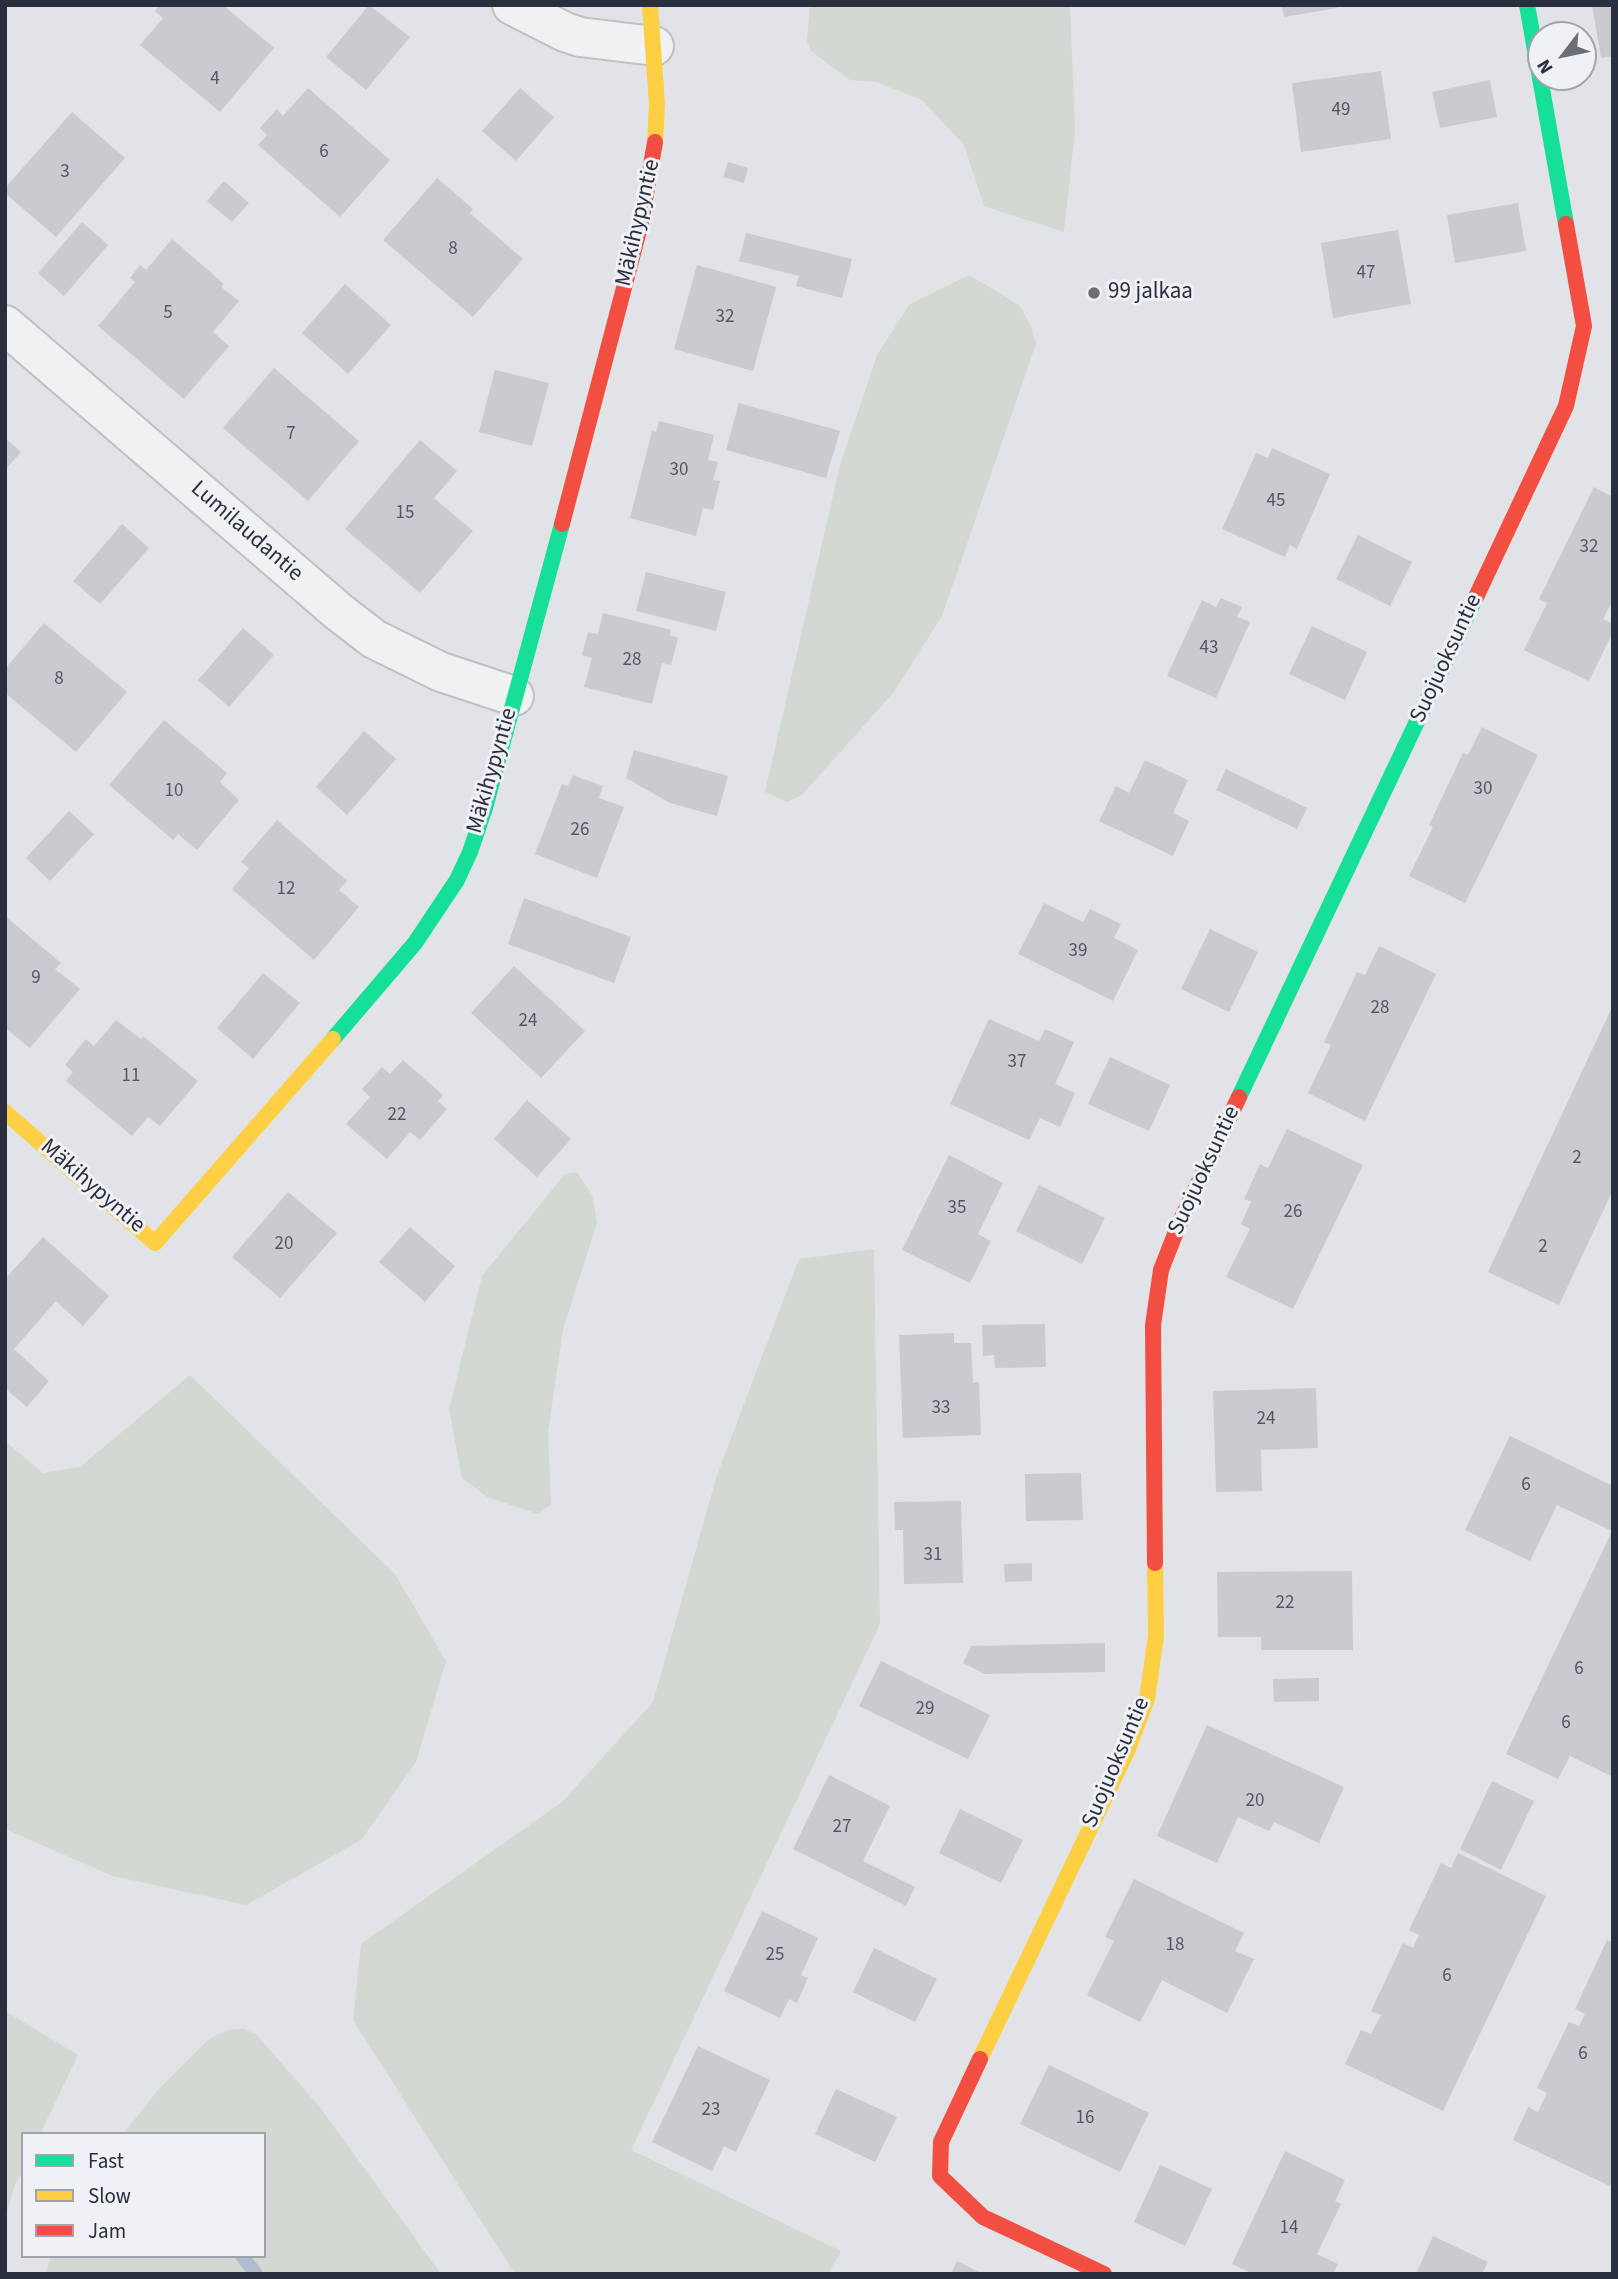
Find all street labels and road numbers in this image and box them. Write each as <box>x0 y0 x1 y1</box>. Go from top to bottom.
street label: Mäkihypyntie <box>611 157 667 289</box>
street label: Lumilaudantie <box>184 476 308 588</box>
street label: Suojuoksuntie <box>1405 590 1489 728</box>
street label: Mäkihypyntie <box>462 705 524 837</box>
street label: Suojuoksuntie <box>1163 1102 1247 1240</box>
street label: Mäkihypyntie <box>34 1134 150 1240</box>
street label: Suojuoksuntie <box>1077 1694 1157 1832</box>

